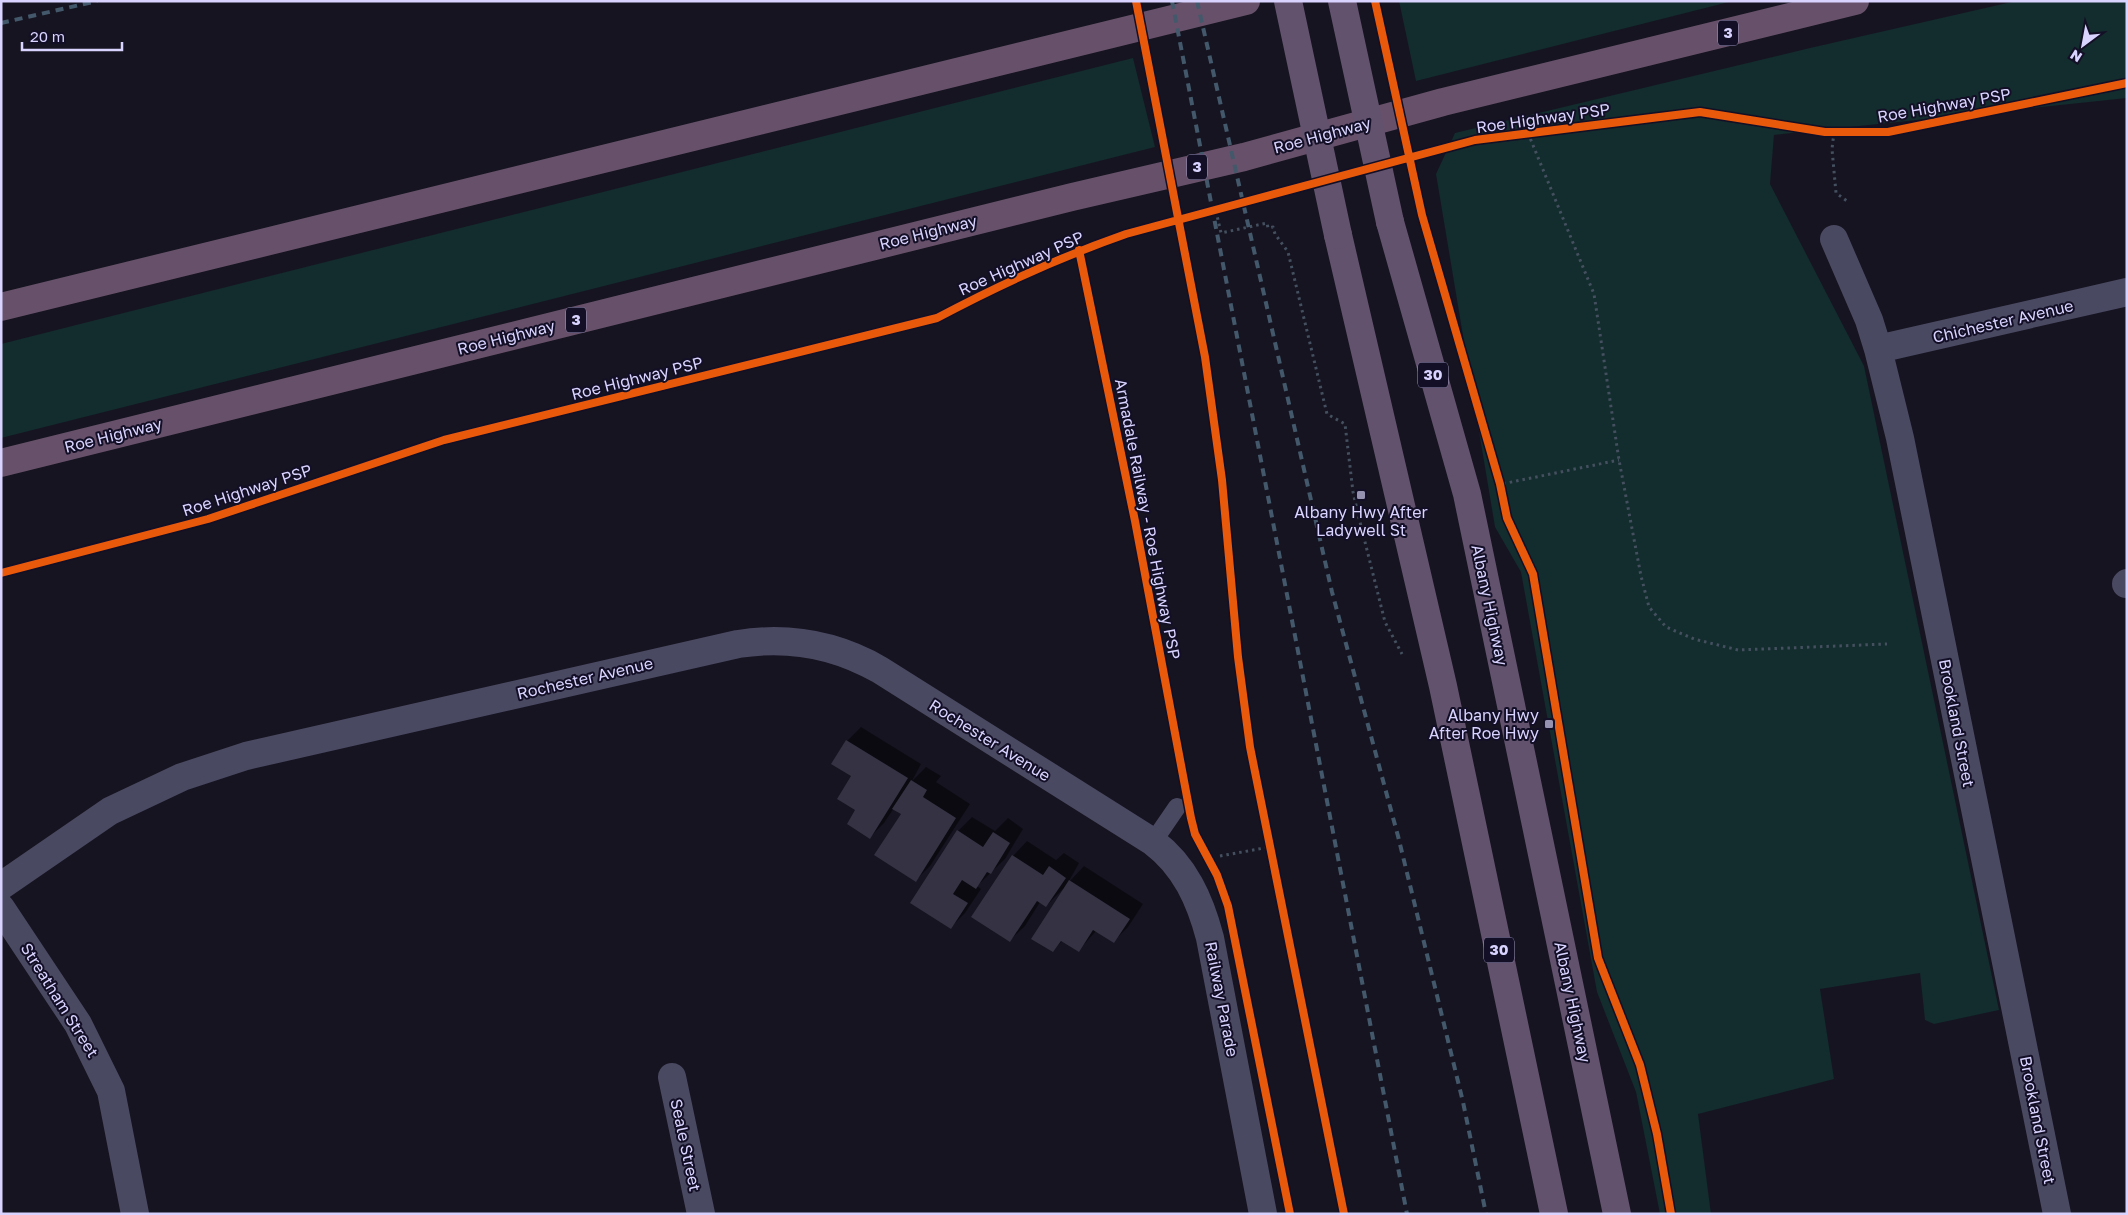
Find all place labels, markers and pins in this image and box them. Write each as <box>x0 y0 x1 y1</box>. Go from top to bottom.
marker: Albany Hwy After Ladywell St <box>1355 489 1367 501</box>
place label: Albany Hwy After Ladywell St <box>1294 502 1428 540</box>
place label: Albany Hwy After Roe Hwy <box>1429 705 1539 743</box>
marker: Albany Hwy After Roe Hwy <box>1543 718 1555 730</box>

